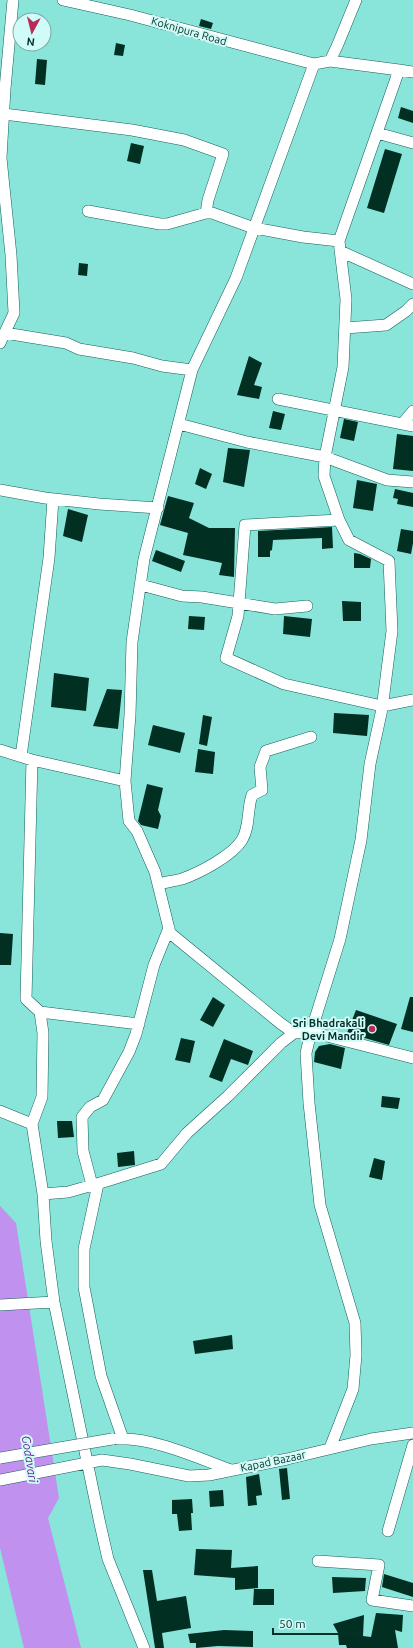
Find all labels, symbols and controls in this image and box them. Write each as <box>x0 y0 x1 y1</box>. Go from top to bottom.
north arrow <box>12 12 52 52</box>
street label: Koknipura Road <box>150 14 228 48</box>
text: N <box>26 35 36 48</box>
place label: Sri Bhadrakali Devi Mandir <box>292 1017 364 1042</box>
marker: Sri Bhadrakali Devi Mandir <box>367 1024 377 1034</box>
water label: Godavari <box>20 1435 40 1484</box>
street label: Kapad Bazaar <box>239 1448 308 1474</box>
scale bar <box>273 1610 360 1636</box>
text: 50 m <box>279 1617 306 1630</box>

